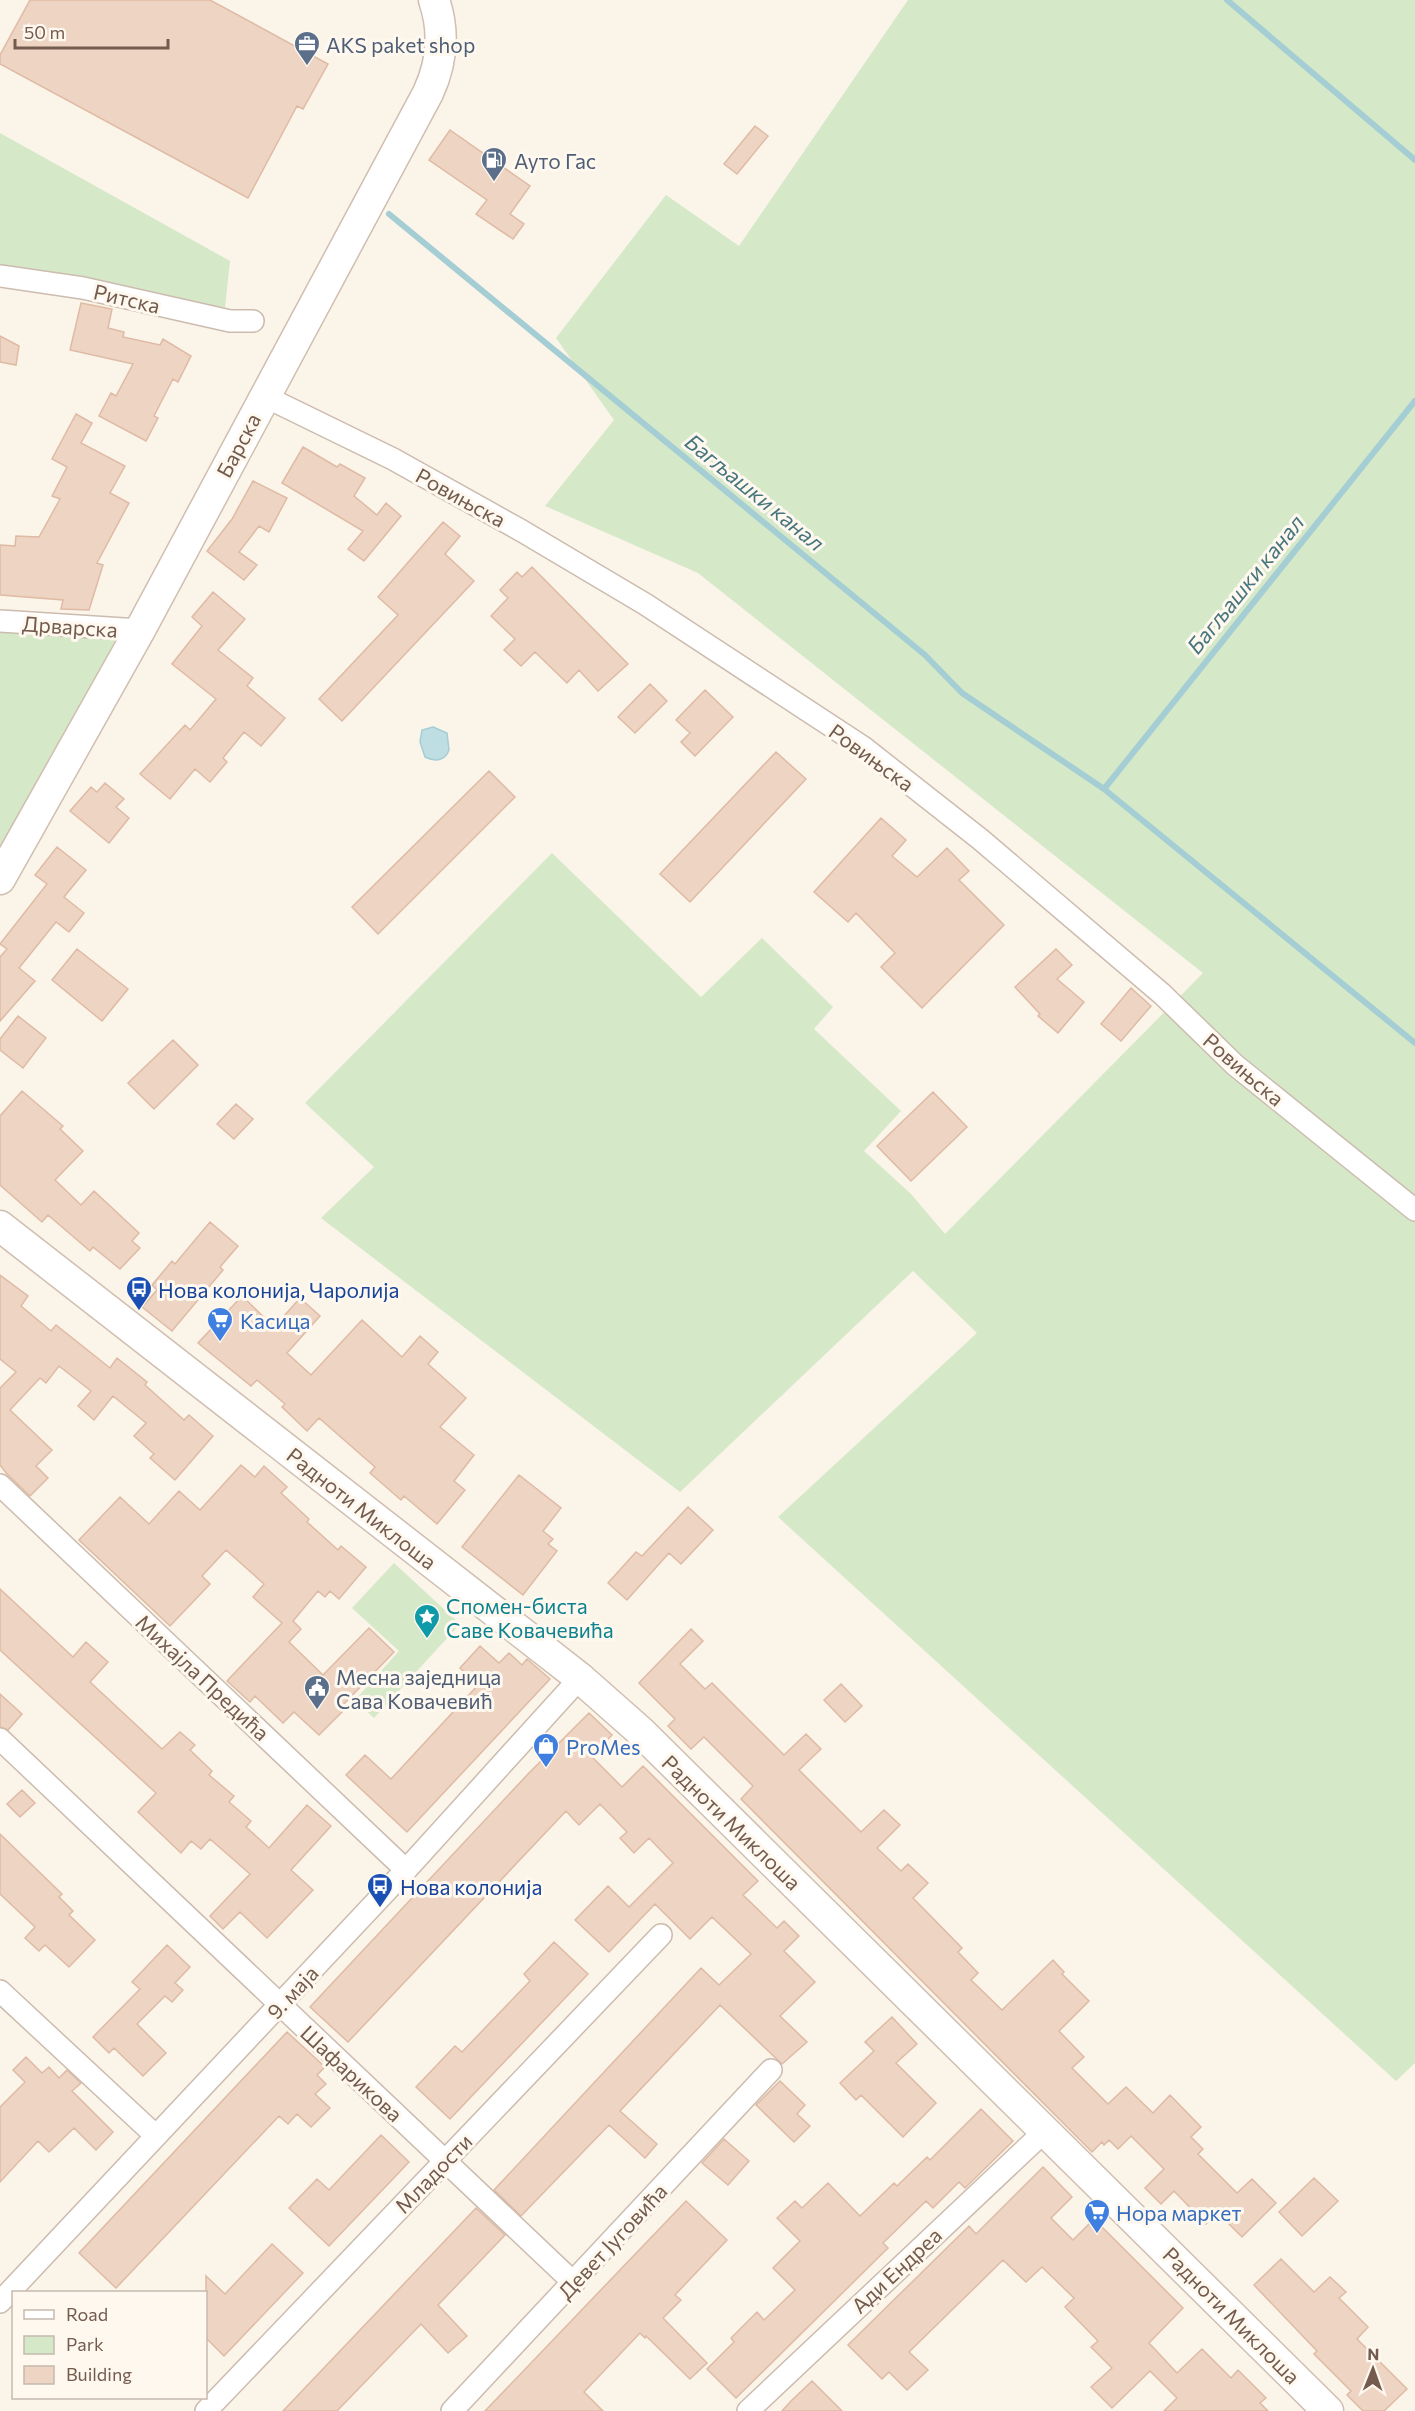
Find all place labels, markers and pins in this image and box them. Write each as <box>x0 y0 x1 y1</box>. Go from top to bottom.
office icon: AKS paket shop <box>292 29 322 67</box>
place label: AKS paket shop <box>326 32 475 57</box>
fuel station icon: Ауто Гас <box>479 145 509 183</box>
place label: Ауто Гас <box>514 148 596 173</box>
bus stop icon: Нова колонија, Чаролија <box>124 1274 154 1312</box>
place label: Нова колонија, Чаролија <box>158 1277 399 1302</box>
supermarket icon: Касица <box>205 1305 235 1343</box>
place label: Касица <box>240 1308 311 1333</box>
place label: Спомен-биста Саве Ковачевића <box>446 1593 614 1642</box>
place icon: Спомен-биста Саве Ковачевића <box>412 1602 442 1640</box>
place label: Месна заједница Сава Ковачевић <box>336 1664 501 1713</box>
public building icon: Месна заједница Сава Ковачевић <box>302 1673 332 1711</box>
shop icon: ProMes <box>531 1731 561 1769</box>
place label: ProMes <box>566 1734 640 1759</box>
bus stop icon: Нова колонија <box>365 1871 395 1909</box>
place label: Нова колонија <box>400 1874 542 1899</box>
supermarket icon: Нора маркет <box>1082 2197 1112 2235</box>
place label: Нора маркет <box>1116 2200 1241 2225</box>

